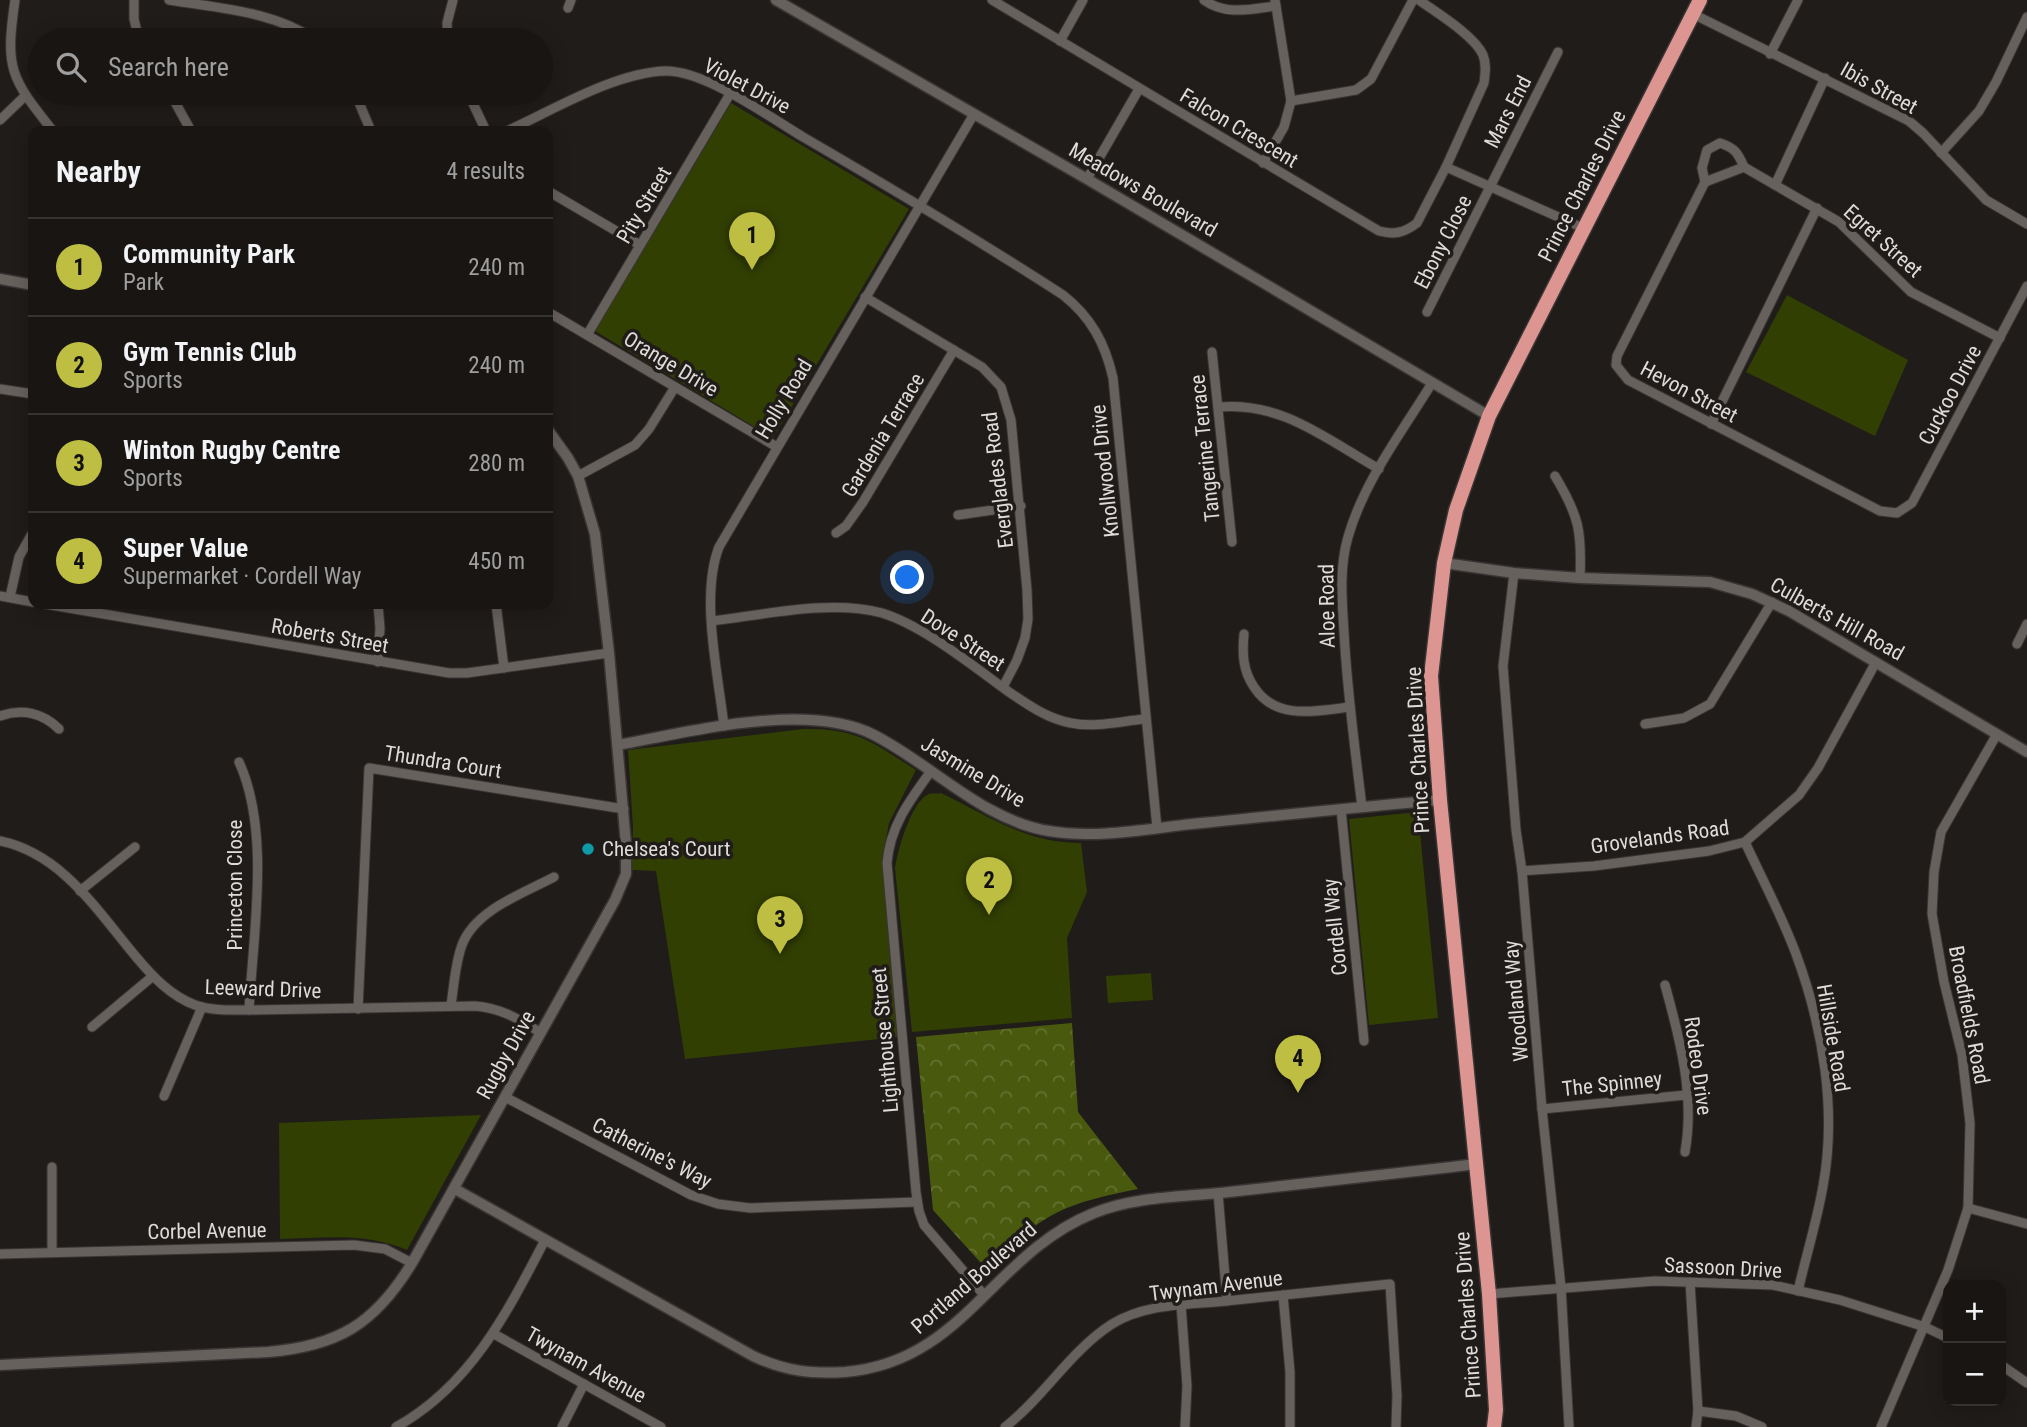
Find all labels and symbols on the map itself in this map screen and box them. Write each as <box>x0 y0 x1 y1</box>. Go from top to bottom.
street label: Violet Drive <box>700 53 795 119</box>
street label: Ibis Street <box>1836 57 1922 119</box>
street label: Mars End <box>1480 72 1536 152</box>
street label: Falcon Crescent <box>1176 83 1302 173</box>
street label: Prince Charles Drive <box>1533 106 1631 266</box>
street label: Meadows Boulevard <box>1065 138 1221 242</box>
street label: Pity Street <box>612 162 676 248</box>
street label: Ebony Close <box>1409 191 1477 293</box>
street label: Egret Street <box>1839 200 1927 282</box>
pin: 1 <box>729 212 775 270</box>
street label: Orange Drive <box>619 326 723 402</box>
street label: Cuckoo Drive <box>1914 341 1986 449</box>
street label: Holly Road <box>751 355 817 443</box>
street label: Hevon Street <box>1636 356 1742 428</box>
street label: Gardenia Terrace <box>837 369 929 501</box>
street label: Tangerine Terrace <box>1185 373 1225 523</box>
street label: Knollwood Drive <box>1086 403 1124 539</box>
street label: Everglades Road <box>978 410 1018 550</box>
your location <box>890 560 924 594</box>
street label: Aloe Road <box>1314 564 1340 648</box>
street label: Culberts Hill Road <box>1766 572 1908 666</box>
street label: Dove Street <box>917 604 1009 676</box>
street label: Roberts Street <box>270 614 390 658</box>
street label: Prince Charles Drive <box>1402 666 1434 834</box>
street label: Jasmine Drive <box>917 732 1030 813</box>
street label: Thundra Court <box>383 741 503 783</box>
street label: Grovelands Road <box>1589 815 1731 859</box>
street label: Princeton Close <box>223 819 247 950</box>
place label: Chelsea's Court <box>602 837 730 861</box>
marker: Chelsea's Court <box>580 841 596 857</box>
pin: 2 <box>966 857 1012 915</box>
street label: Cordell Way <box>1318 877 1352 977</box>
pin: 3 <box>757 896 803 954</box>
street label: Woodland Way <box>1499 939 1533 1063</box>
street label: Broadfields Road <box>1944 944 1994 1086</box>
street label: Lighthouse Street <box>867 966 903 1114</box>
street label: Leeward Drive <box>204 975 322 1003</box>
street label: Hillside Road <box>1812 982 1854 1094</box>
street label: Rugby Drive <box>472 1006 540 1103</box>
street label: Rodeo Drive <box>1679 1015 1717 1117</box>
pin: 4 <box>1275 1035 1321 1093</box>
street label: The Spinney <box>1561 1067 1664 1101</box>
street label: Catherine's Way <box>588 1113 716 1193</box>
street label: Portland Boulevard <box>907 1217 1041 1339</box>
street label: Corbel Avenue <box>147 1218 267 1244</box>
street label: Prince Charles Drive <box>1450 1231 1486 1399</box>
street label: Sassoon Drive <box>1663 1253 1783 1283</box>
street label: Twynam Avenue <box>1148 1266 1284 1306</box>
street label: Twynam Avenue <box>522 1322 651 1408</box>

